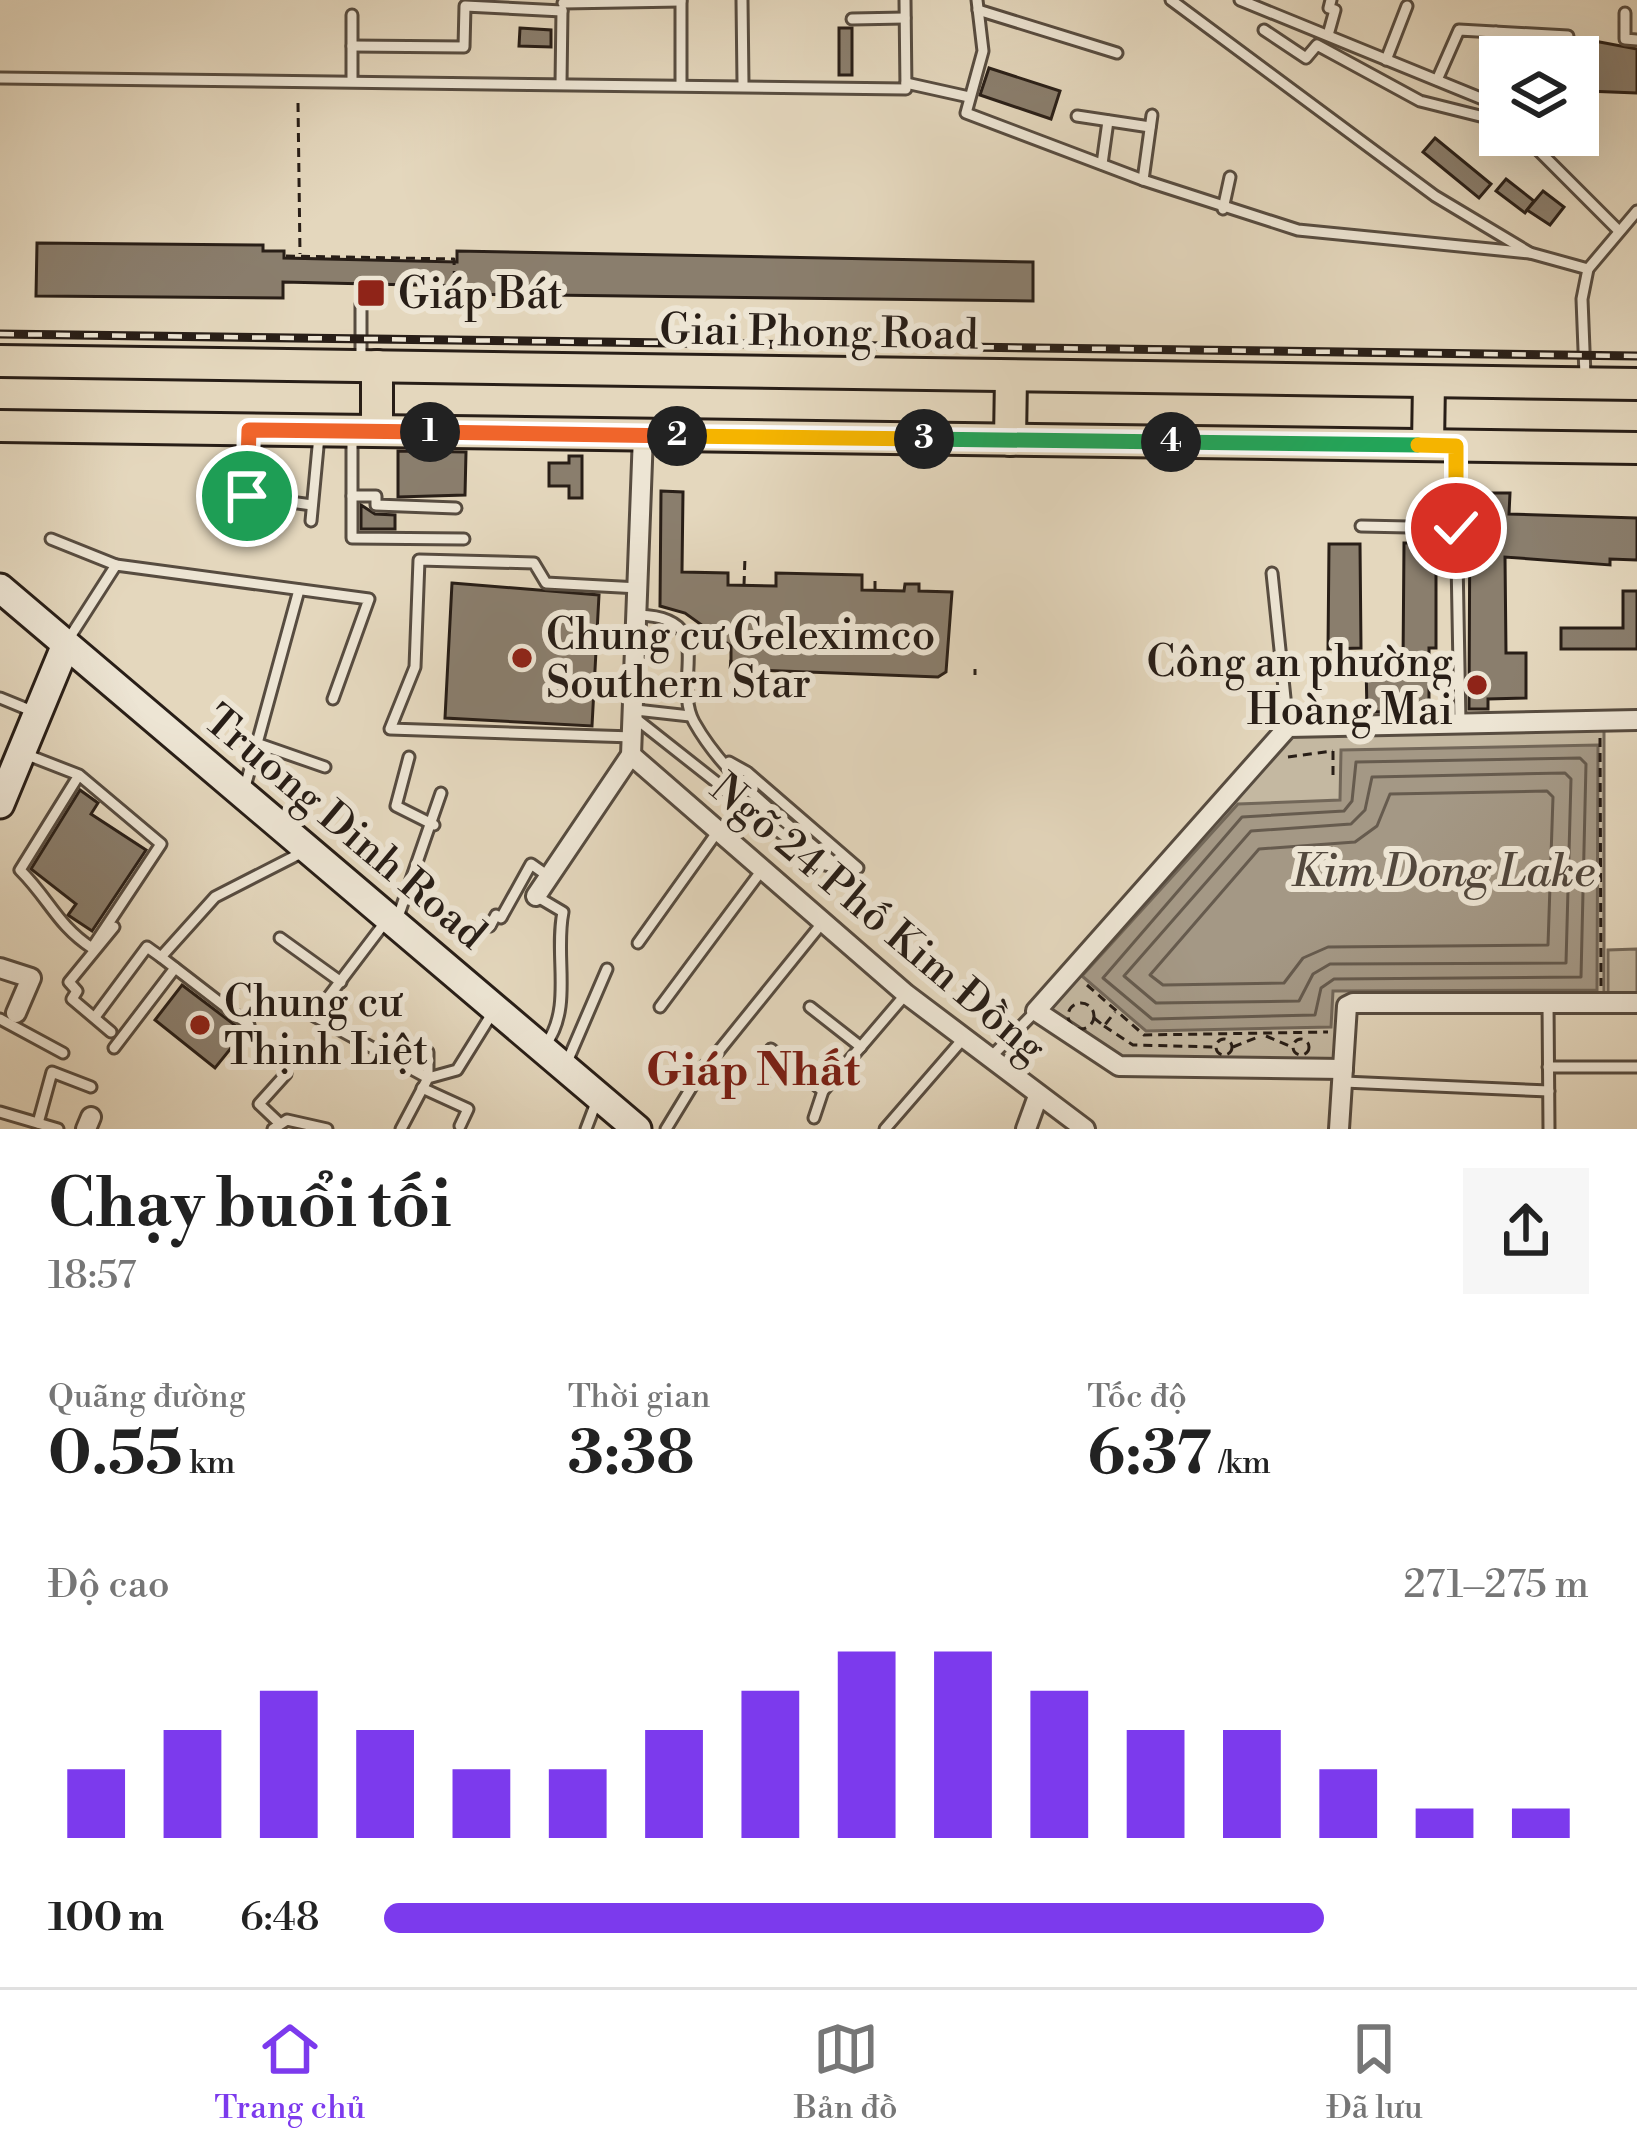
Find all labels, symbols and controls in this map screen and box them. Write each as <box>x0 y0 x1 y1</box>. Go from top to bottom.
map controls <box>1479 36 1599 156</box>
button: layers <box>1479 36 1599 156</box>
place label: Giáp Bát <box>398 269 563 322</box>
marker: Giáp Bát <box>355 277 387 309</box>
street label: Giai Phong Road <box>659 304 979 364</box>
pin: 1 <box>400 402 460 462</box>
pin: 2 <box>647 406 707 466</box>
pin: 3 <box>894 409 954 469</box>
text: 1 <box>422 411 438 452</box>
pin: 4 <box>1141 412 1201 472</box>
text: 2 <box>667 415 687 456</box>
text: 3 <box>914 418 934 459</box>
text: 4 <box>1160 421 1182 462</box>
pin <box>196 445 298 547</box>
icon: arrive <box>214 463 280 529</box>
pin <box>1405 477 1507 579</box>
icon: check <box>1423 495 1489 561</box>
place label: Chung cư Geleximco Southern Star <box>546 610 935 711</box>
place label: Công an phường Hoàng Mai <box>1147 637 1453 739</box>
marker: Chung cư Geleximco Southern Star <box>509 645 535 671</box>
marker: Công an phường Hoàng Mai <box>1464 672 1490 698</box>
street label: Truong Dinh Road <box>192 694 497 962</box>
street label: Ngõ 24 Phố Kim Đồng <box>698 763 1056 1076</box>
water label: Kim Dong Lake <box>1291 844 1595 901</box>
place label: Chung cư Thịnh Liệt <box>224 977 428 1078</box>
marker: Chung cư Thịnh Liệt <box>187 1012 213 1038</box>
district label: Giáp Nhất <box>646 1043 861 1100</box>
text: Chạy buổi tối <box>48 1165 451 1248</box>
button: share <box>1463 1168 1589 1294</box>
text: 18:57 <box>48 1252 137 1301</box>
text: Quãng đường <box>48 1377 246 1418</box>
text: Thời gian <box>568 1377 711 1418</box>
text: Tốc độ <box>1087 1377 1187 1418</box>
text: 0.55 <box>48 1418 182 1493</box>
text: 3:38 <box>568 1418 695 1493</box>
text: 6:37 <box>1087 1418 1212 1493</box>
text: km <box>182 1443 235 1484</box>
text: /km <box>1212 1443 1271 1484</box>
text: Độ cao <box>48 1561 170 1610</box>
text: 271–275 m <box>1403 1561 1589 1610</box>
text: 100 m <box>48 1894 164 1943</box>
text: 6:48 <box>240 1894 320 1943</box>
tab: Trang chủ <box>214 2016 365 2129</box>
tab: Bản đồ <box>794 2016 898 2129</box>
tab: Đã lưu <box>1326 2016 1423 2129</box>

